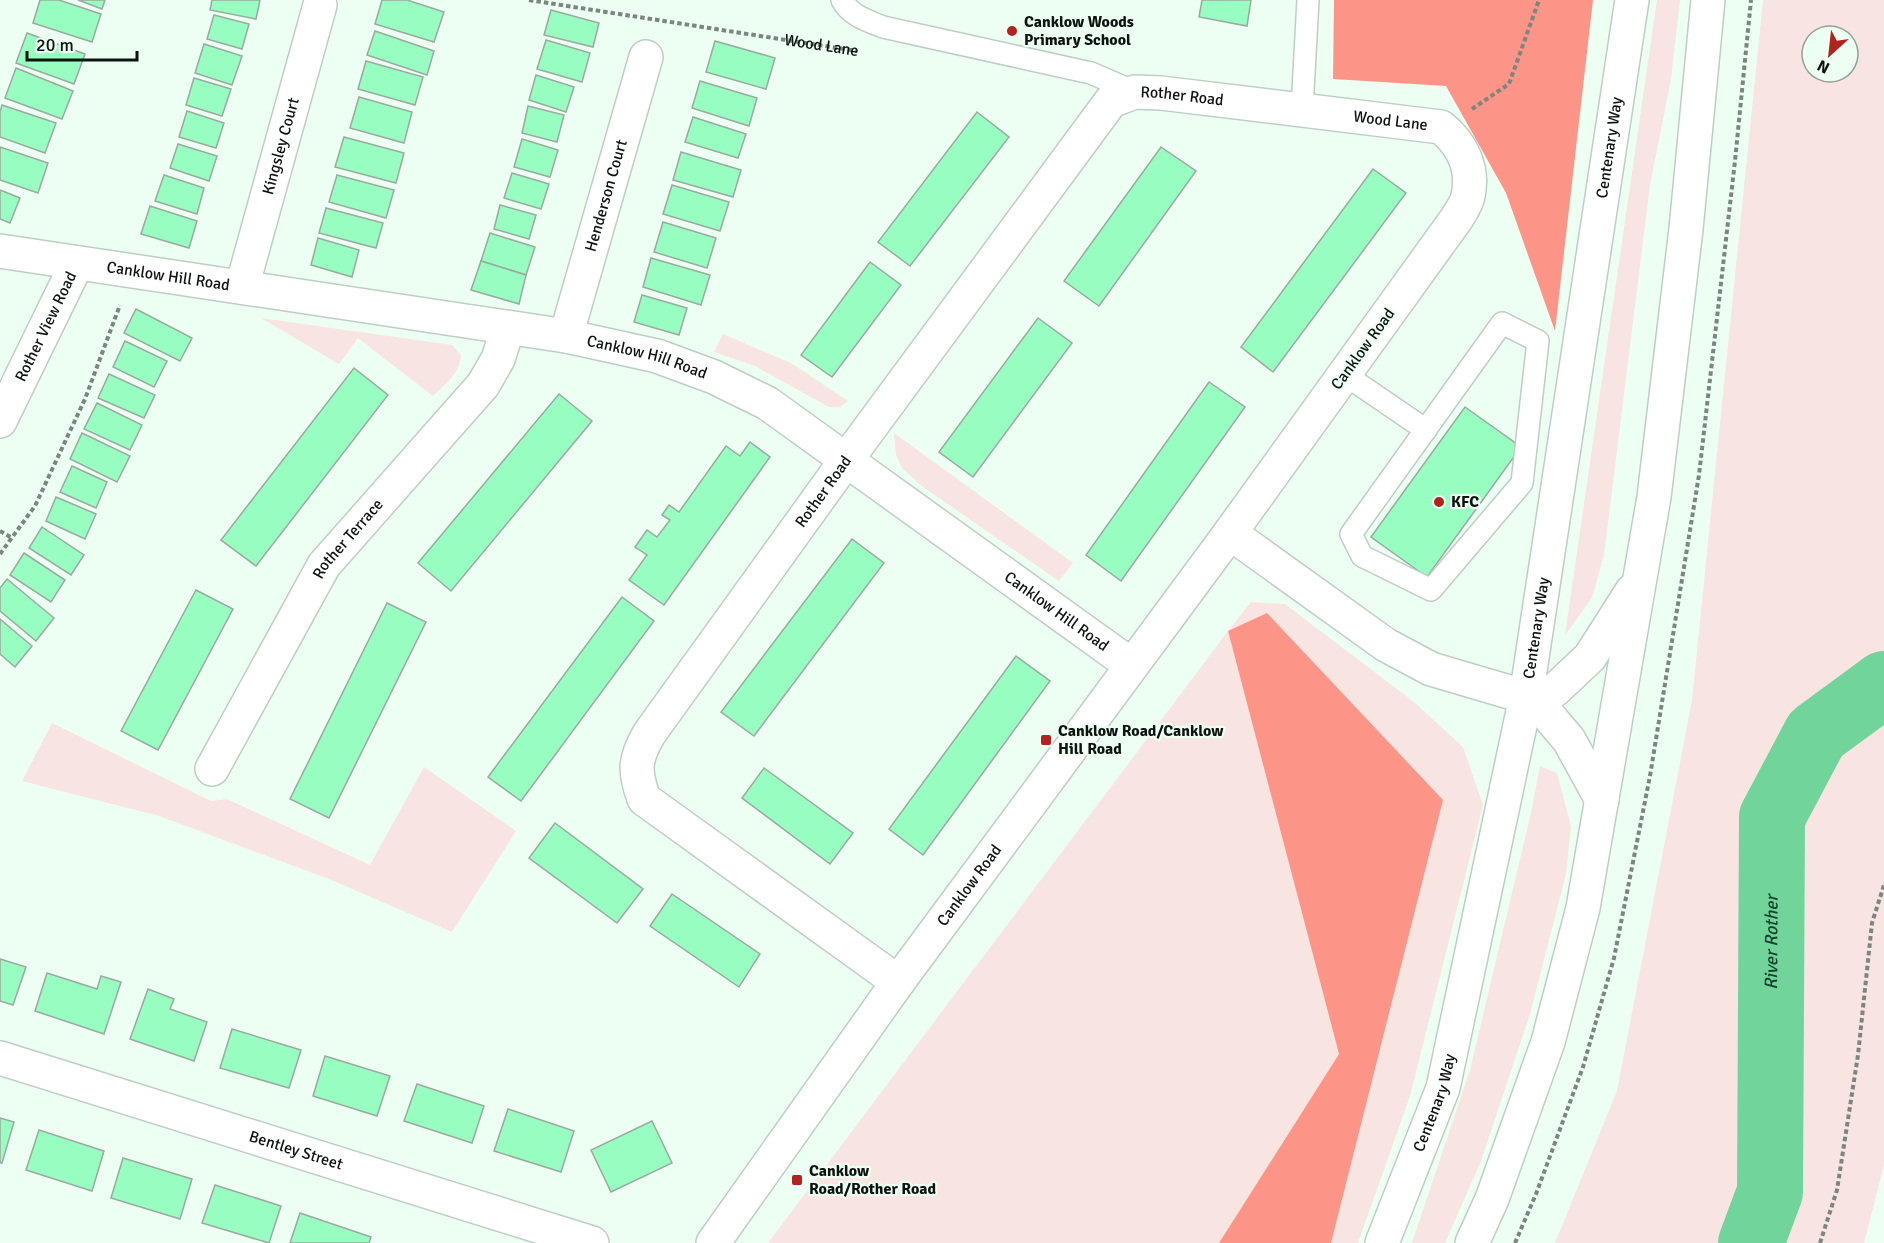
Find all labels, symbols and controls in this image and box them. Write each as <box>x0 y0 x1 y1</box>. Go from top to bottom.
place label: Canklow Woods Primary School <box>1024 12 1134 50</box>
scale bar <box>27 24 136 62</box>
marker: Canklow Woods Primary School <box>1005 24 1019 38</box>
north arrow <box>1800 24 1860 84</box>
street label: Wood Lane <box>783 30 860 61</box>
text: 20 m <box>36 34 74 56</box>
text: N <box>1814 55 1833 78</box>
street label: Rother Road <box>1140 82 1225 111</box>
street label: Kingsley Court <box>258 95 304 197</box>
street label: Centenary Way <box>1592 95 1627 200</box>
street label: Wood Lane <box>1352 106 1429 135</box>
street label: Henderson Court <box>581 137 632 254</box>
street label: Canklow Hill Road <box>105 257 231 295</box>
street label: Rother View Road <box>11 268 81 385</box>
street label: Canklow Road <box>1327 304 1399 394</box>
street label: Canklow Hill Road <box>585 331 710 384</box>
street label: Rother Road <box>791 452 856 531</box>
place label: KFC <box>1451 492 1479 512</box>
street label: Rother Terrace <box>308 495 388 582</box>
marker: KFC <box>1432 495 1446 509</box>
street label: Canklow Hill Road <box>1000 567 1113 656</box>
street label: Centenary Way <box>1519 575 1554 680</box>
place label: Canklow Road/Canklow Hill Road <box>1058 721 1224 759</box>
marker: Canklow Road/Canklow Hill Road <box>1039 733 1053 747</box>
street label: Canklow Road <box>933 841 1006 930</box>
water label: River Rother <box>1760 893 1783 990</box>
street label: Centenary Way <box>1409 1052 1460 1155</box>
street label: Bentley Street <box>247 1126 346 1175</box>
place label: Canklow Road/Rother Road <box>809 1161 936 1199</box>
marker: Canklow Road/Rother Road <box>790 1173 804 1187</box>

